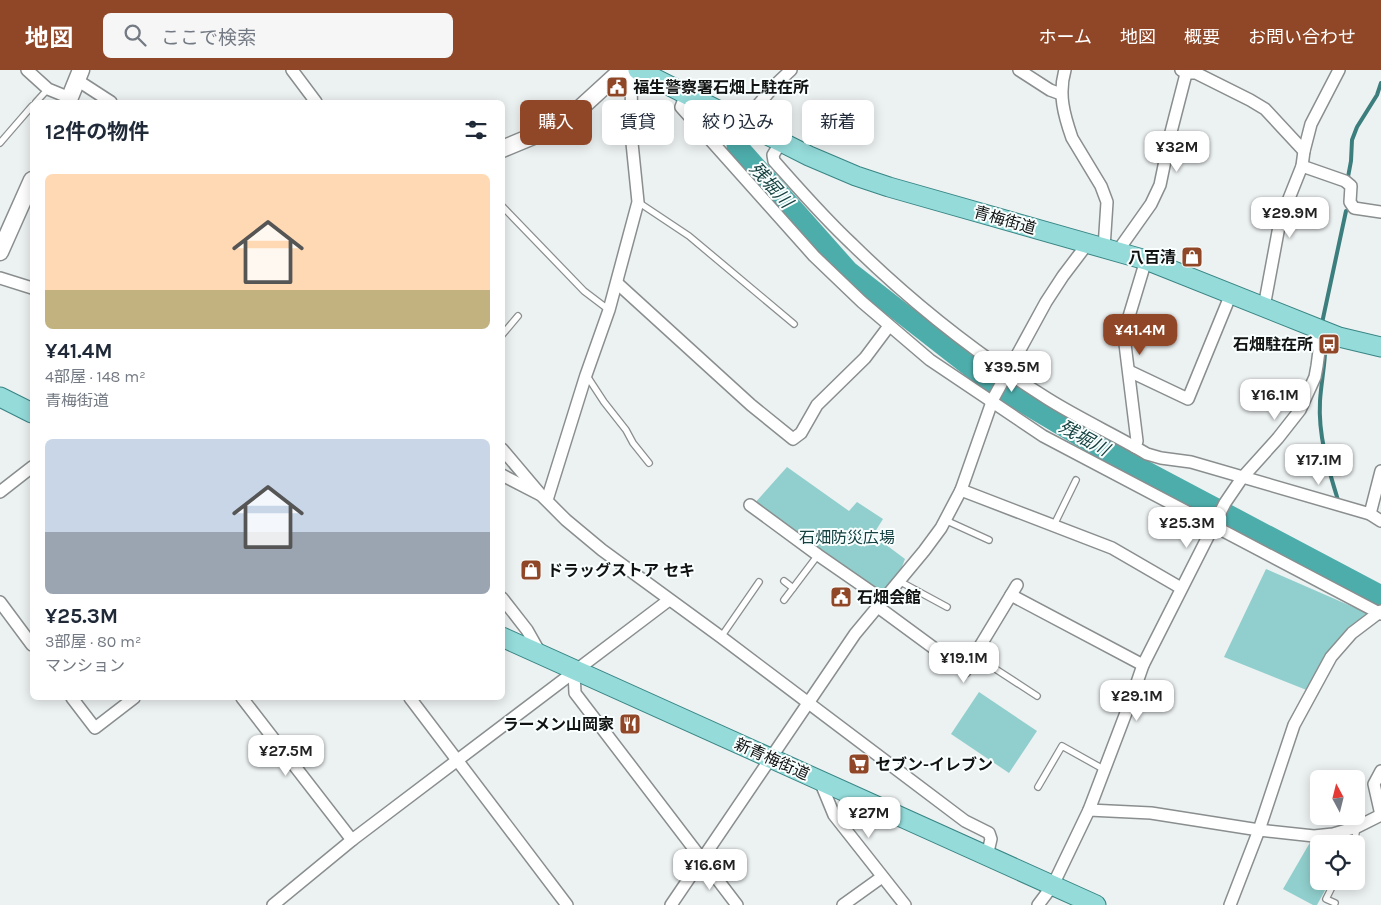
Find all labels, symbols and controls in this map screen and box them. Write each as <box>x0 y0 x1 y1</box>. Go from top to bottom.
search box <box>103 13 453 58</box>
icon: search <box>121 21 149 49</box>
text: 地図 <box>25 24 73 52</box>
text: ホーム <box>1039 26 1092 48</box>
text: 地図 <box>1120 26 1156 48</box>
text: 概要 <box>1184 26 1220 48</box>
text: お問い合わせ <box>1248 26 1356 48</box>
text: ここで検索 <box>161 27 256 49</box>
public building icon: 福生警察署石畑上駐在所 <box>605 75 629 99</box>
place label: 福生警察署石畑上駐在所 <box>633 78 809 97</box>
chip: 購入 <box>520 100 592 145</box>
chip: 賃貸 <box>602 100 674 145</box>
chip: 絞り込み <box>684 100 792 145</box>
chip: 新着 <box>802 100 874 145</box>
icon: filters <box>462 116 490 144</box>
text: 12件の物件 <box>45 120 149 144</box>
pin: ¥32M <box>1147 131 1207 173</box>
text: ¥32M <box>1155 137 1199 156</box>
water label: 残堀川 <box>745 158 799 214</box>
pin: ¥29.9M <box>1249 196 1331 239</box>
street label: 青梅街道 <box>972 202 1038 238</box>
text: ¥29.9M <box>1262 203 1318 222</box>
icon: home <box>223 207 313 297</box>
shop icon: 八百清 <box>1180 245 1204 269</box>
place label: 八百清 <box>1128 248 1176 267</box>
pin: ¥41.4M <box>1099 314 1181 356</box>
text: ¥41.4M <box>1114 320 1166 339</box>
bus stop icon: 石畑駐在所 <box>1317 332 1341 356</box>
place label: 石畑駐在所 <box>1233 335 1313 354</box>
text: ¥41.4M <box>45 339 113 363</box>
pin: ¥39.5M <box>971 350 1053 393</box>
text: ¥39.5M <box>984 357 1040 376</box>
text: 4部屋 · 148 m² <box>45 367 146 386</box>
pin: ¥16.1M <box>1234 378 1316 421</box>
text: ¥16.1M <box>1251 385 1299 404</box>
text: 青梅街道 <box>45 391 109 410</box>
water label: 残堀川 <box>1055 415 1115 462</box>
pin: ¥17.1M <box>1278 444 1360 486</box>
text: ¥17.1M <box>1296 450 1342 469</box>
icon: home <box>223 472 313 562</box>
pin: ¥25.3M <box>1146 506 1228 549</box>
text: ¥25.3M <box>1159 513 1215 532</box>
park label: 石畑防災広場 <box>799 528 895 547</box>
shop icon: ドラッグストア セキ <box>519 558 543 582</box>
place label: ドラッグストア セキ <box>547 561 695 580</box>
public building icon: 石畑会館 <box>829 585 853 609</box>
place label: 石畑会館 <box>857 588 921 607</box>
text: ¥25.3M <box>45 604 118 628</box>
text: 3部屋 · 80 m² <box>45 632 141 651</box>
pin: ¥19.1M <box>923 642 1005 684</box>
text: ¥19.1M <box>940 648 988 667</box>
text: マンション <box>45 656 125 675</box>
pin: ¥29.1M <box>1096 680 1178 722</box>
text: ¥29.1M <box>1111 686 1163 705</box>
restaurant icon: ラーメン山岡家 <box>618 712 642 736</box>
place label: ラーメン山岡家 <box>503 715 614 734</box>
pin: ¥27.5M <box>245 734 327 777</box>
street label: 新青梅街道 <box>732 734 812 784</box>
text: ¥27.5M <box>259 741 313 760</box>
supermarket icon: セブン-イレブン <box>847 752 871 776</box>
place label: セブン-イレブン <box>875 755 993 774</box>
north arrow <box>1310 770 1365 825</box>
map controls <box>1310 770 1365 890</box>
pin: ¥27M <box>839 796 899 839</box>
text: ¥27M <box>848 803 890 822</box>
button: locate <box>1310 835 1365 890</box>
pin: ¥16.6M <box>669 848 751 891</box>
text: ¥16.6M <box>684 855 736 874</box>

